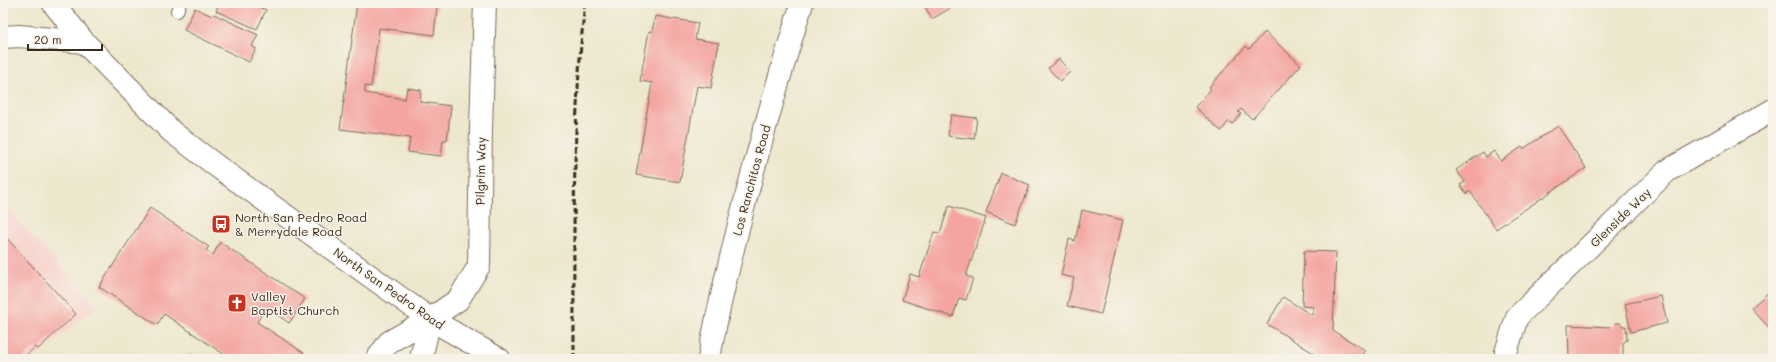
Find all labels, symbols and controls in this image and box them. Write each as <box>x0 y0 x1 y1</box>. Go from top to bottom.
scale bar <box>28 26 102 52</box>
text: 20 m <box>34 31 62 47</box>
street label: Los Ranchitos Road <box>728 122 774 237</box>
street label: Pilgrim Way <box>471 137 489 205</box>
street label: Glenside Way <box>1586 184 1654 250</box>
place label: North San Pedro Road & Merrydale Road <box>235 209 367 239</box>
bus stop icon: North San Pedro Road & Merrydale Road <box>210 213 232 235</box>
street label: North San Pedro Road <box>330 244 448 333</box>
place label: Valley Baptist Church <box>251 288 339 318</box>
church icon: Valley Baptist Church <box>226 292 248 314</box>

